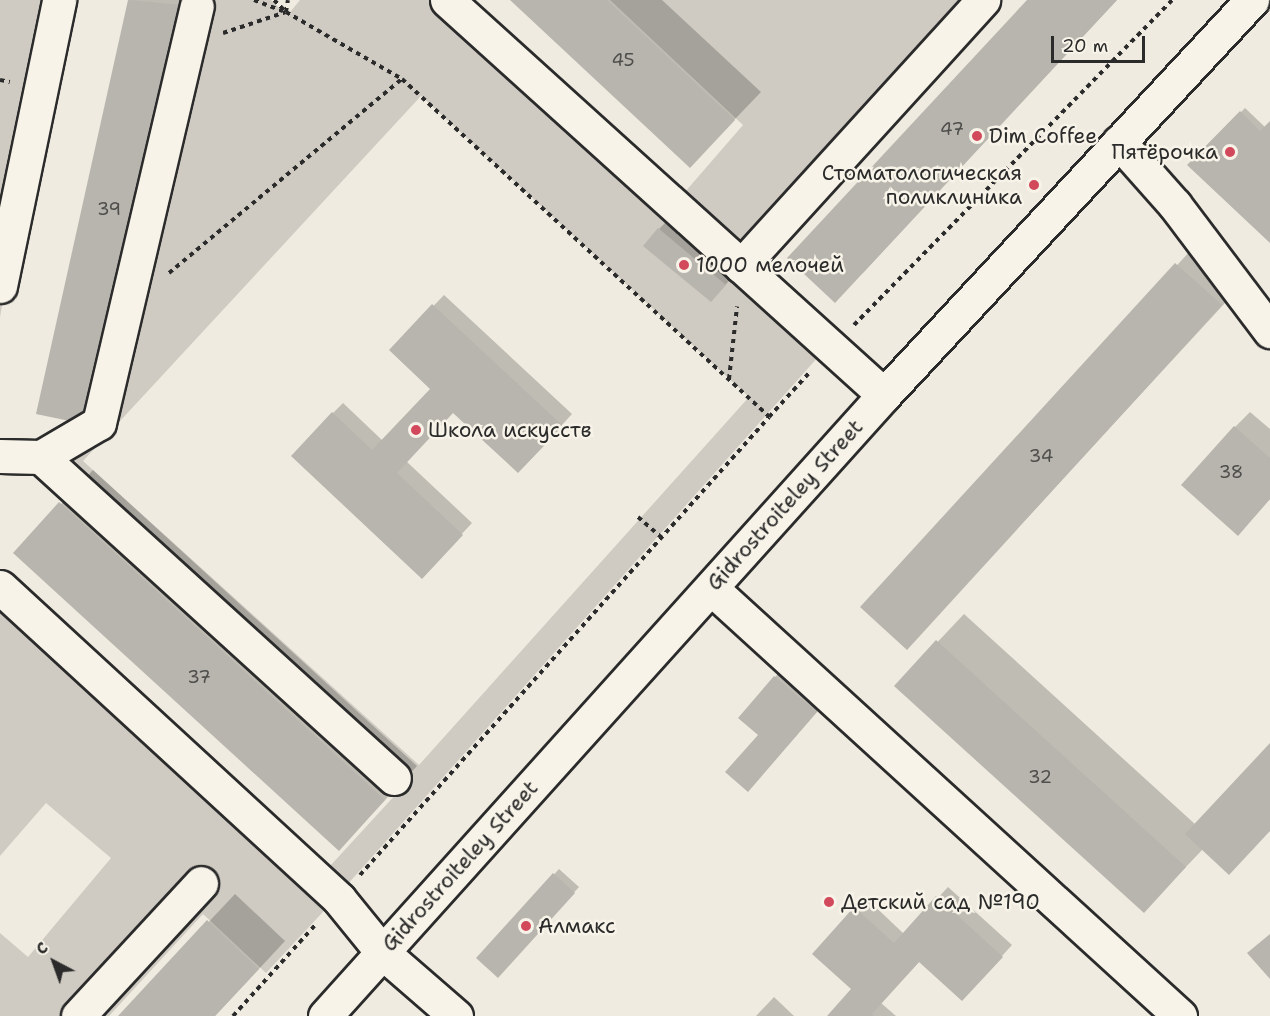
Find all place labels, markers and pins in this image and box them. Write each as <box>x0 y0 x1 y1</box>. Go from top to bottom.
place label: Dim Coffee <box>989 123 1097 149</box>
marker: Dim Coffee <box>970 129 984 143</box>
place label: Пятёрочка <box>1112 139 1218 165</box>
marker: Пятёрочка <box>1223 145 1237 159</box>
place label: Стоматологическая поликлиника <box>822 160 1022 210</box>
marker: Стоматологическая поликлиника <box>1027 178 1041 192</box>
place label: 1000 мелочей <box>696 252 844 278</box>
marker: 1000 мелочей <box>677 258 691 272</box>
place label: Школа искусств <box>428 417 592 443</box>
marker: Школа искусств <box>409 423 423 437</box>
place label: Детский сад №190 <box>841 889 1040 915</box>
marker: Детский сад №190 <box>822 895 836 909</box>
place label: Алмакс <box>538 913 616 939</box>
marker: Алмакс <box>519 919 533 933</box>

